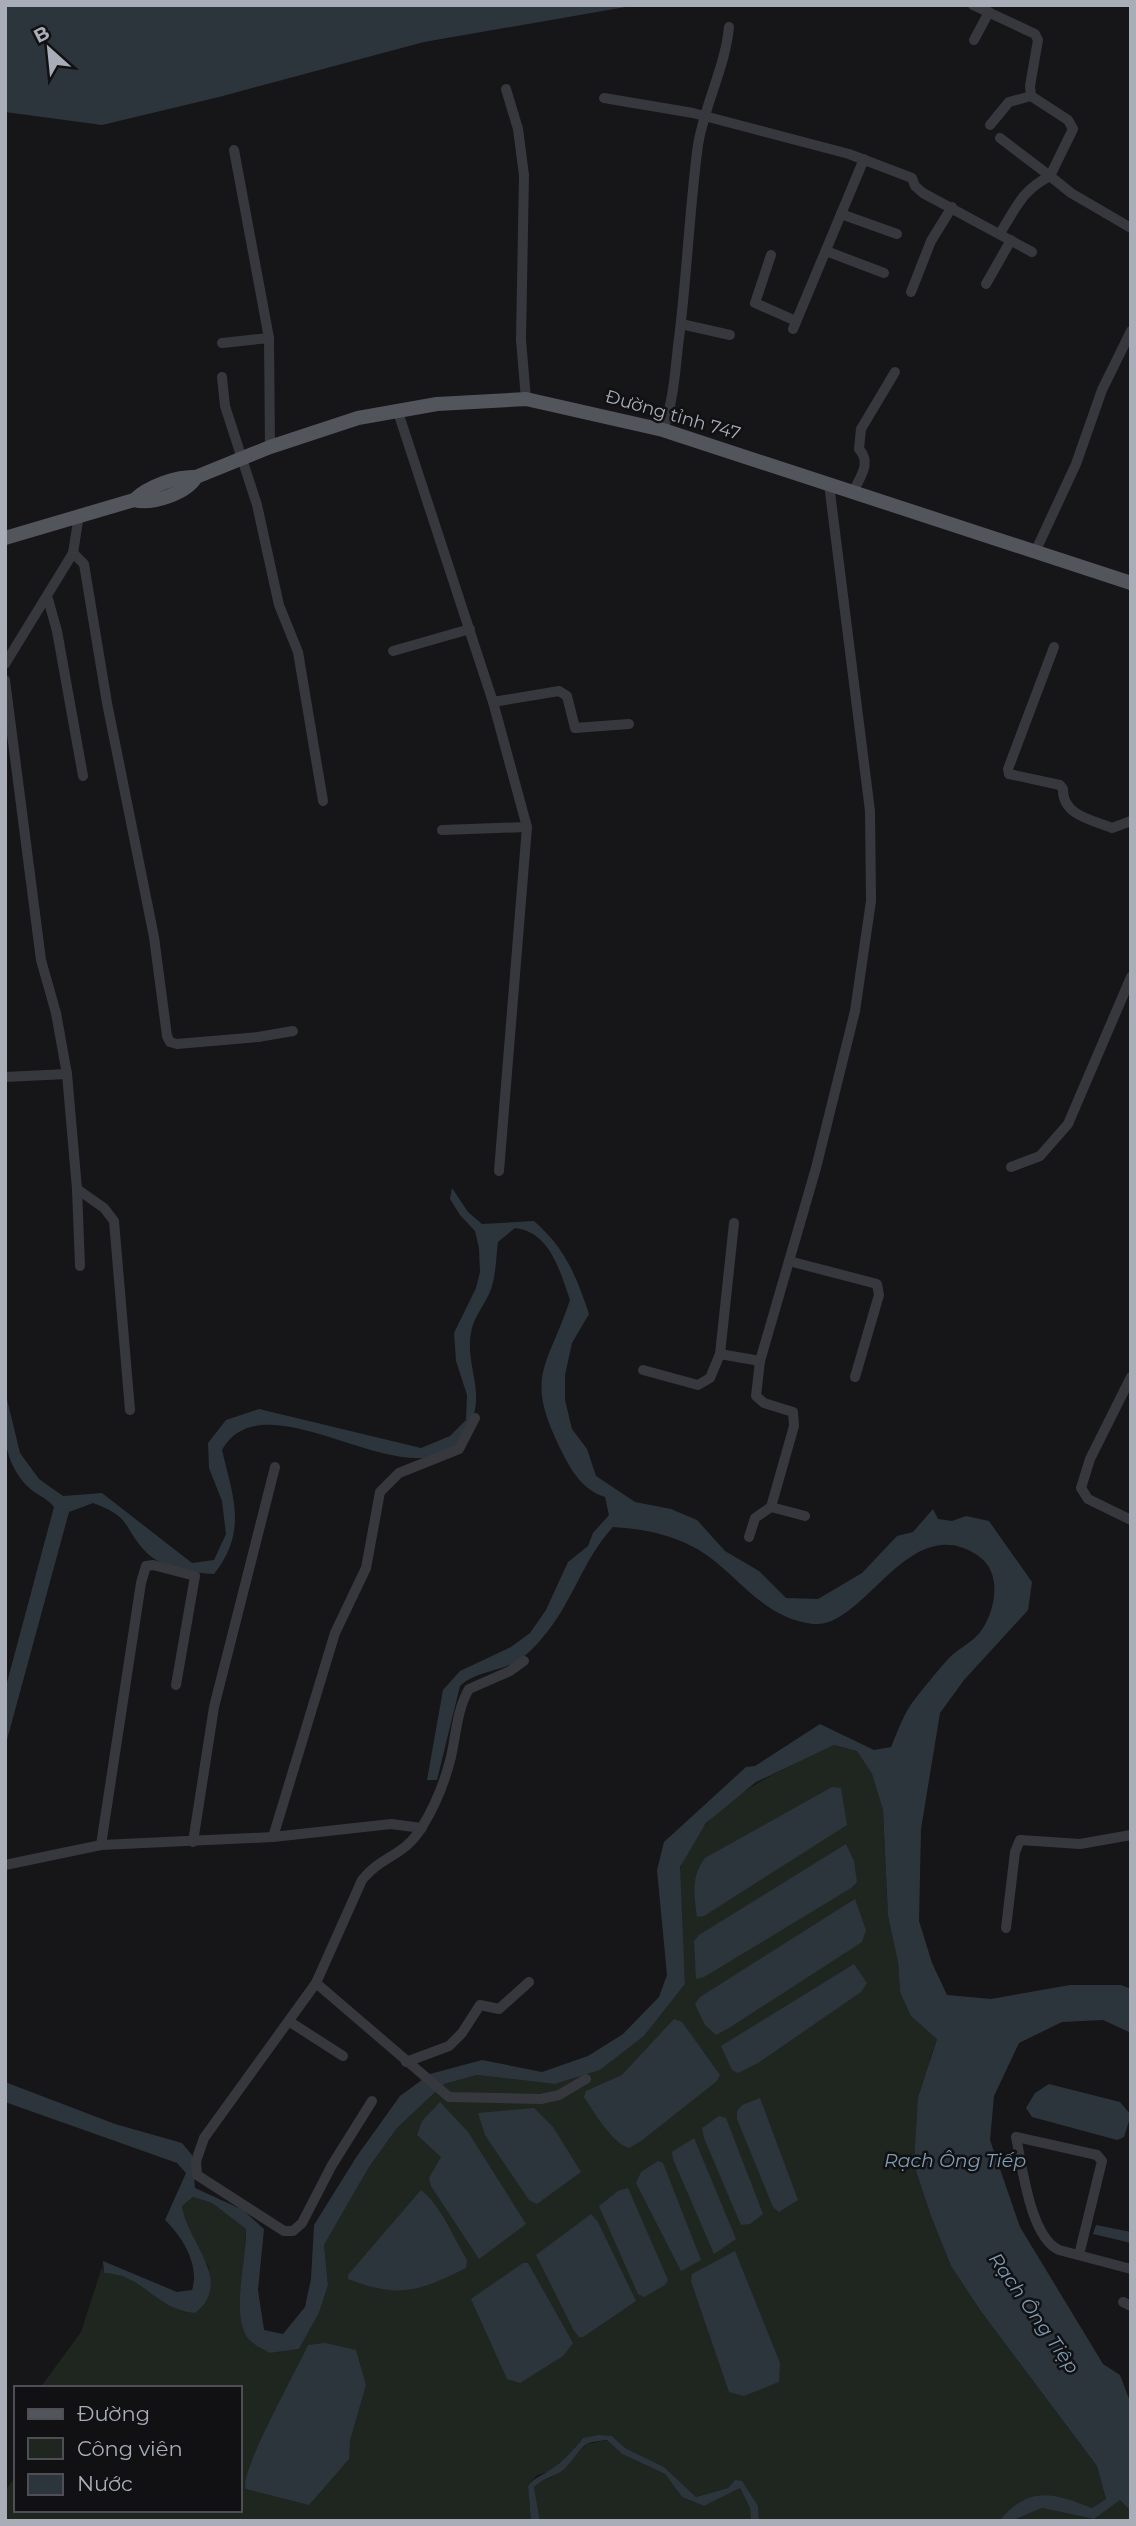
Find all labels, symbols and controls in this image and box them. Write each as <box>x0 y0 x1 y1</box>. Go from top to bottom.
north arrow <box>14 14 84 84</box>
text: B <box>30 21 53 48</box>
street label: Đường tỉnh 747 <box>603 385 743 445</box>
water label: Rạch Ông Tiếp <box>884 2149 1026 2172</box>
water label: Rạch Ông Tiệp <box>984 2248 1084 2378</box>
legend <box>14 2386 242 2512</box>
text: Đường <box>77 2401 150 2426</box>
text: Công viên <box>77 2436 183 2461</box>
text: Nước <box>77 2471 133 2496</box>

